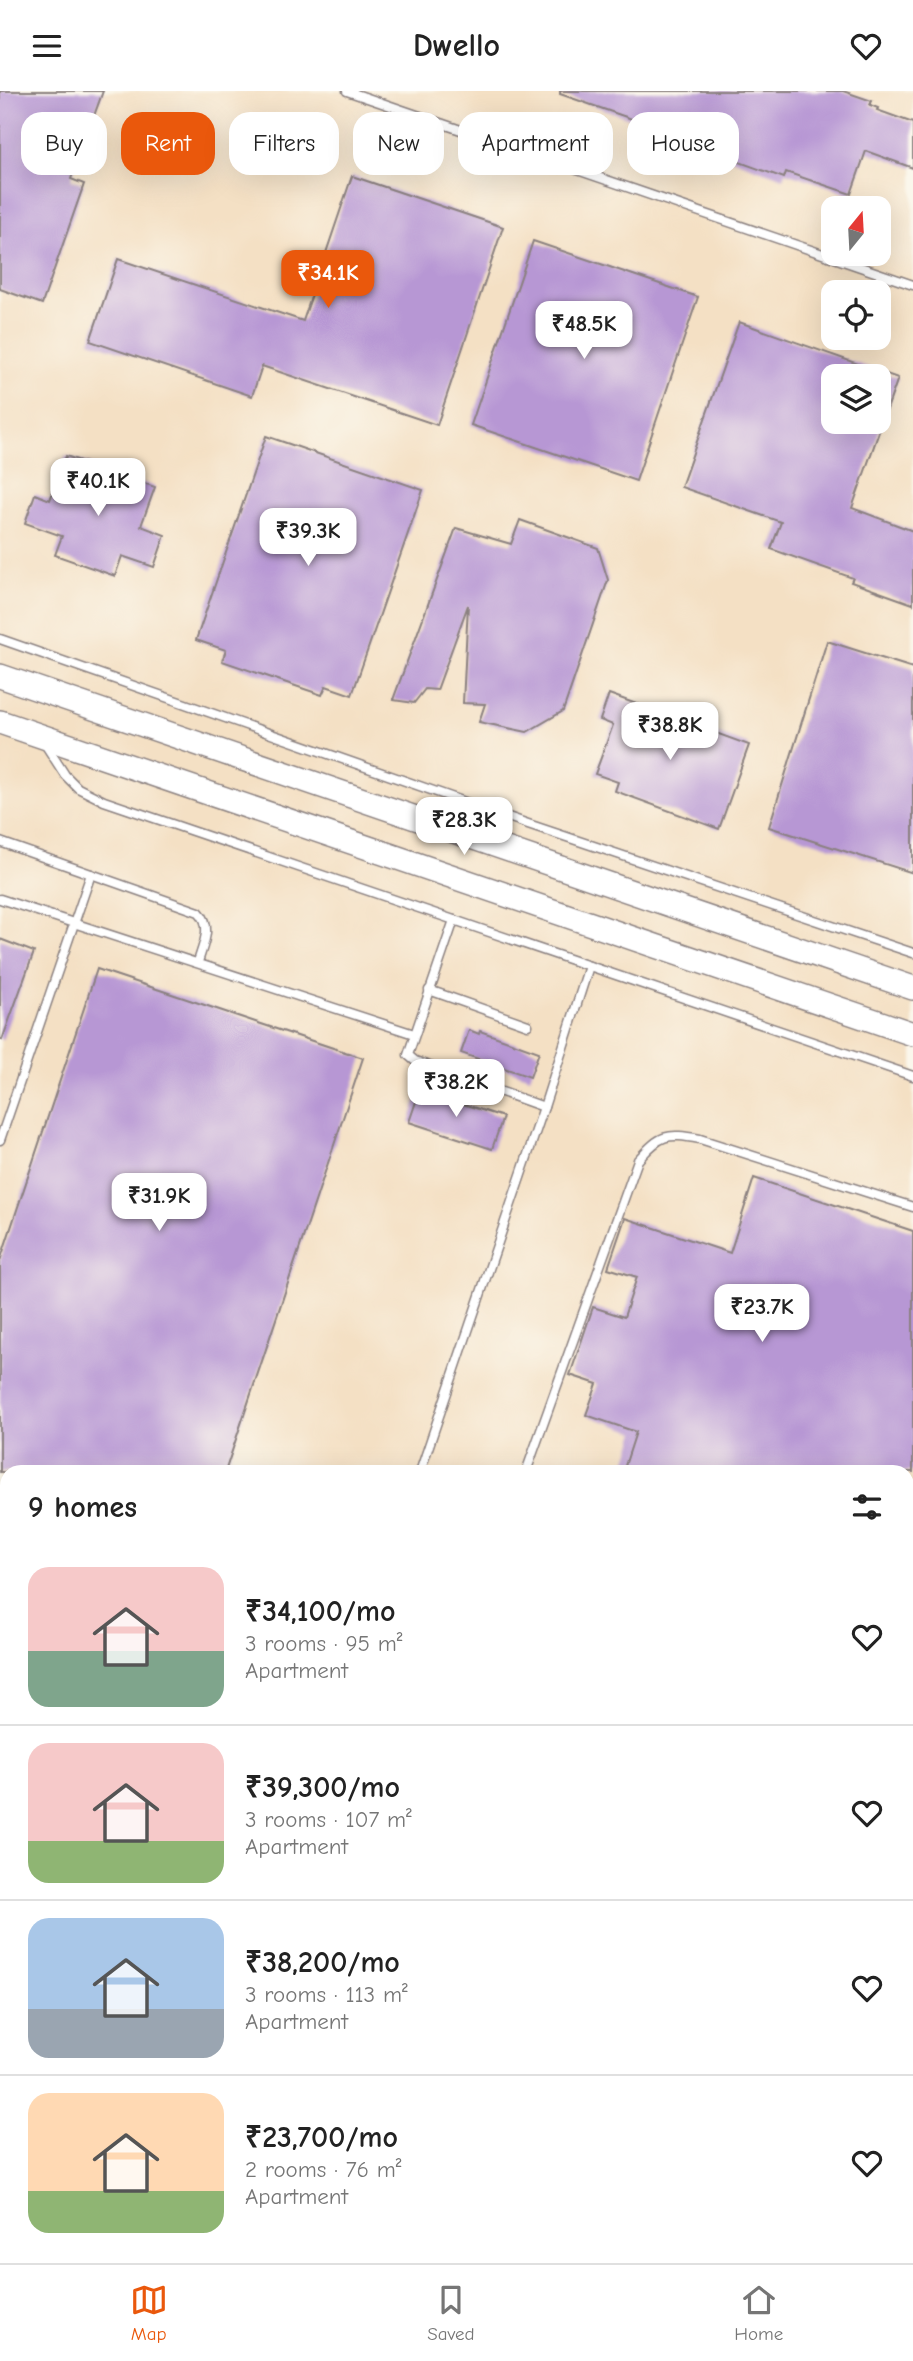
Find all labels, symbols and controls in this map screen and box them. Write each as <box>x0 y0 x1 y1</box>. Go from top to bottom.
icon: menu <box>28 27 66 65</box>
text: Dwello <box>413 27 500 64</box>
icon: heart <box>847 27 885 65</box>
chip: Buy <box>21 112 107 175</box>
chip: Rent <box>121 112 215 175</box>
chip: Filters <box>229 112 339 175</box>
chip: New <box>353 112 444 175</box>
chip: Apartment <box>458 112 613 175</box>
chip: House <box>627 112 739 175</box>
north arrow <box>821 196 891 266</box>
map controls <box>821 196 891 434</box>
pin: ₹34.1K <box>271 251 385 310</box>
text: ₹34.1K <box>297 259 359 286</box>
button: locate <box>821 280 891 350</box>
pin: ₹48.5K <box>527 301 641 361</box>
text: ₹48.5K <box>551 310 617 337</box>
button: layers <box>821 364 891 434</box>
pin: ₹40.1K <box>41 459 155 518</box>
text: ₹40.1K <box>66 467 130 494</box>
pin: ₹39.3K <box>251 509 365 568</box>
text: ₹39.3K <box>276 517 340 544</box>
pin: ₹38.8K <box>613 703 727 762</box>
text: ₹38.8K <box>637 711 703 738</box>
pin: ₹28.3K <box>407 797 521 857</box>
text: ₹28.3K <box>432 806 496 833</box>
pin: ₹38.2K <box>399 1059 513 1119</box>
text: ₹38.2K <box>424 1068 488 1095</box>
pin: ₹31.9K <box>102 1173 216 1233</box>
text: ₹31.9K <box>128 1182 190 1209</box>
pin: ₹23.7K <box>705 1285 819 1344</box>
text: ₹23.7K <box>730 1293 794 1320</box>
icon: filters <box>848 1488 886 1526</box>
text: 9 homes <box>28 1490 137 1525</box>
text: ₹34,100/mo <box>245 1594 395 1629</box>
icon: home <box>84 1595 168 1679</box>
icon: heart <box>848 1618 886 1656</box>
text: 3 rooms · 95 m² <box>245 1630 403 1657</box>
text: Apartment <box>245 1657 348 1684</box>
text: ₹39,300/mo <box>245 1770 400 1805</box>
icon: home <box>84 1771 168 1855</box>
icon: heart <box>848 1794 886 1832</box>
text: 3 rooms · 107 m² <box>245 1806 412 1833</box>
text: Apartment <box>245 1833 348 1860</box>
text: ₹38,200/mo <box>245 1945 400 1980</box>
icon: home <box>84 1946 168 2030</box>
icon: heart <box>848 1969 886 2007</box>
text: 3 rooms · 113 m² <box>245 1981 408 2008</box>
text: Apartment <box>245 2008 348 2035</box>
text: ₹23,700/mo <box>245 2120 398 2155</box>
icon: home <box>84 2121 168 2205</box>
icon: heart <box>848 2144 886 2182</box>
text: 2 rooms · 76 m² <box>245 2156 401 2183</box>
text: Apartment <box>245 2183 348 2210</box>
tab: Map <box>130 2281 168 2345</box>
tab: Saved <box>427 2281 475 2345</box>
tab: Home <box>734 2281 783 2345</box>

